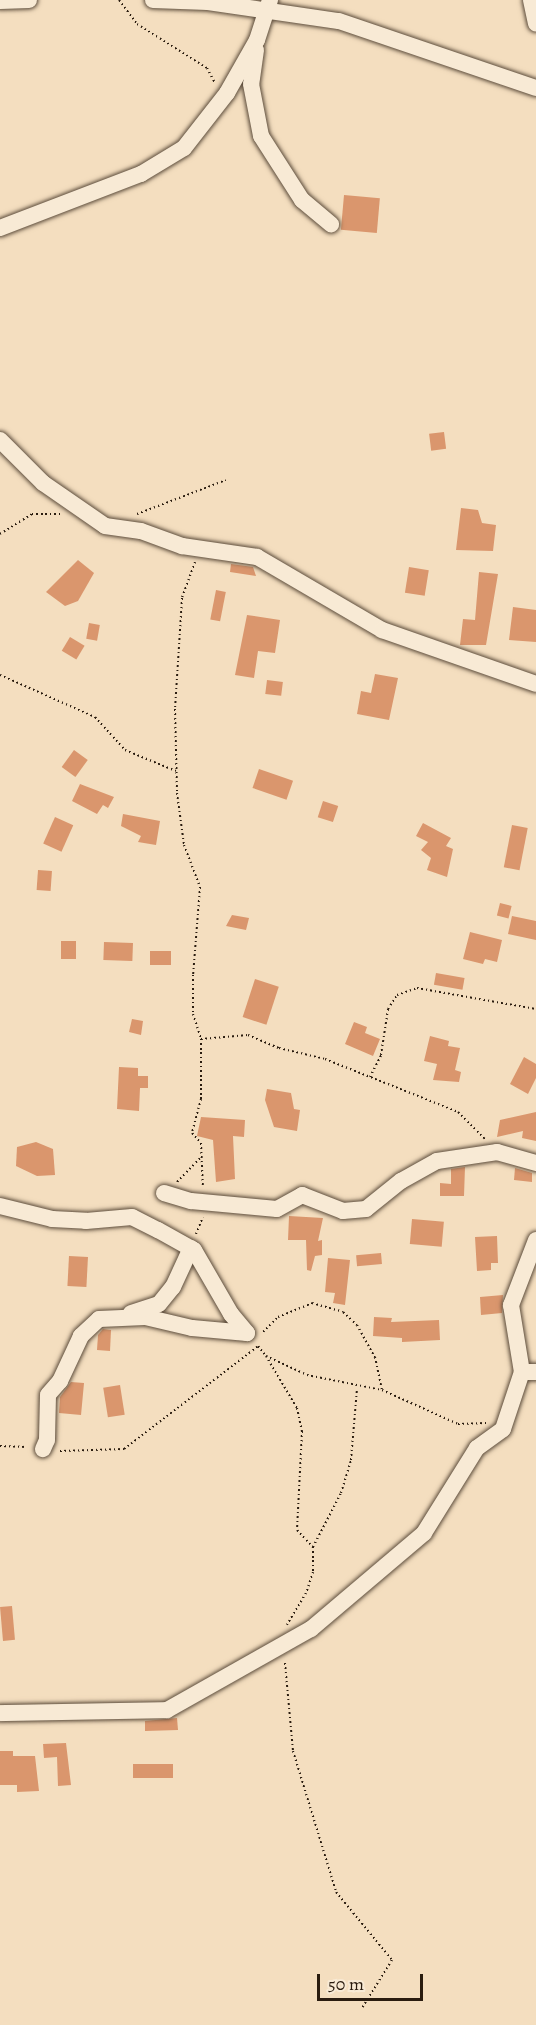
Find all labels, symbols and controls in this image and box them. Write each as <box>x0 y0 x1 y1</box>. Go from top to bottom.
scale bar <box>320 1962 426 2000</box>
text: 50 m <box>328 1972 364 1996</box>

